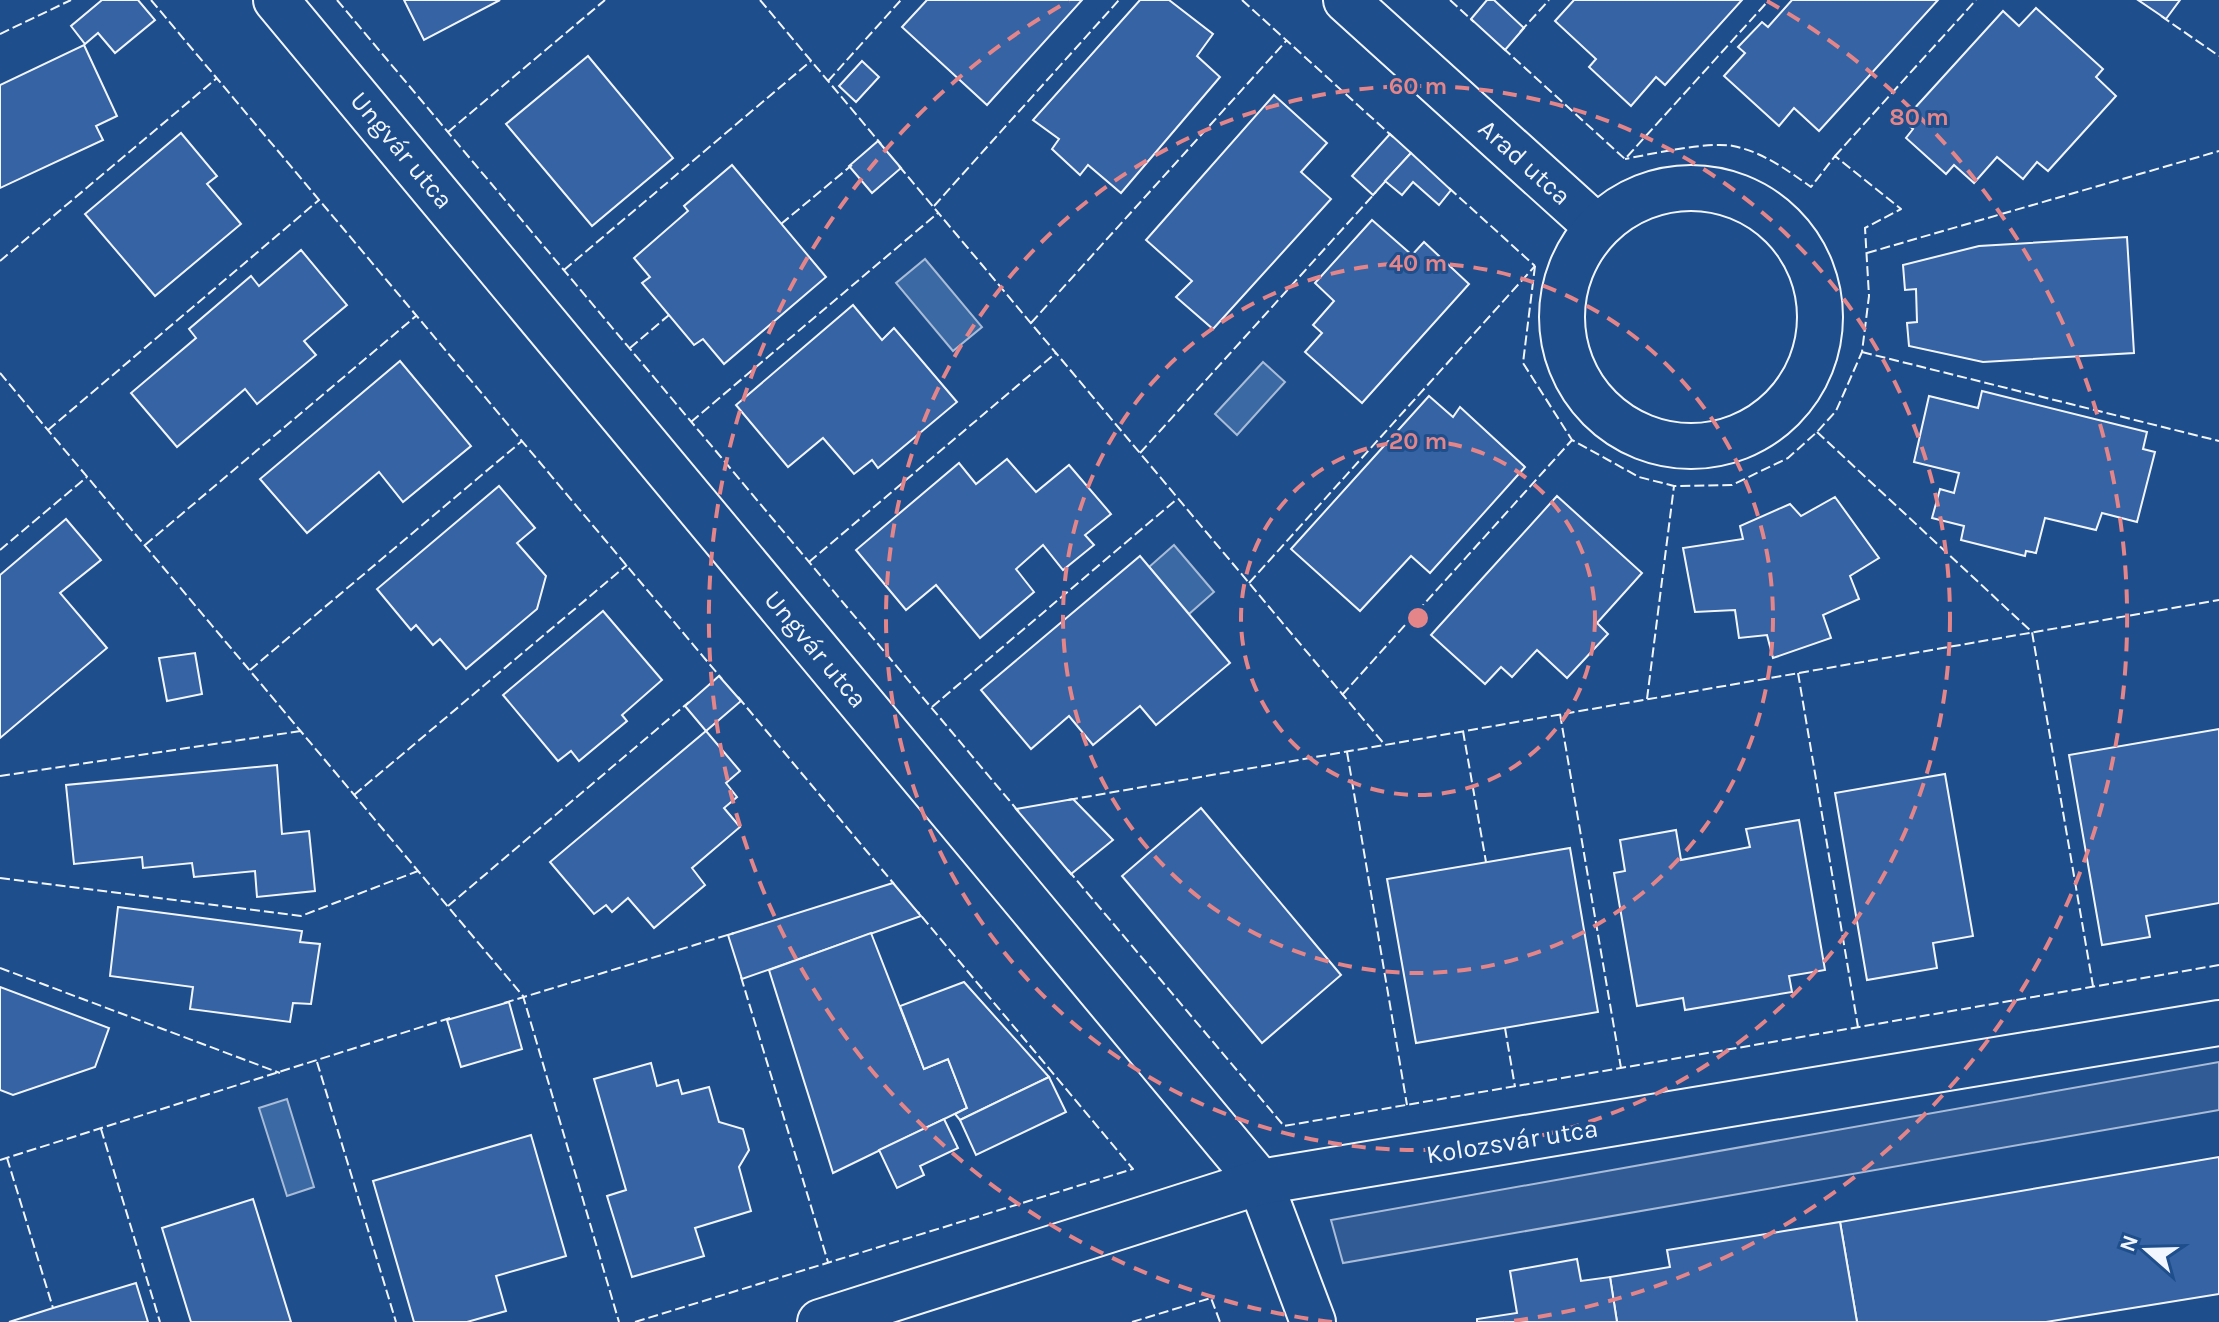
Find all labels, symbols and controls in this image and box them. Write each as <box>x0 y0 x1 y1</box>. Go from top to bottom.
text: 60 m <box>1389 72 1447 100</box>
street label: Ungvár utca <box>344 85 460 215</box>
text: 80 m <box>1889 103 1949 131</box>
street label: Arad utca <box>1472 113 1577 212</box>
text: 40 m <box>1389 249 1447 277</box>
text: 20 m <box>1389 427 1447 455</box>
street label: Ungvár utca <box>758 584 874 714</box>
centre of rings <box>1404 604 1432 632</box>
street label: Kolozsvár utca <box>1424 1113 1600 1170</box>
north arrow <box>2107 1210 2187 1290</box>
text: N <box>2114 1232 2144 1255</box>

